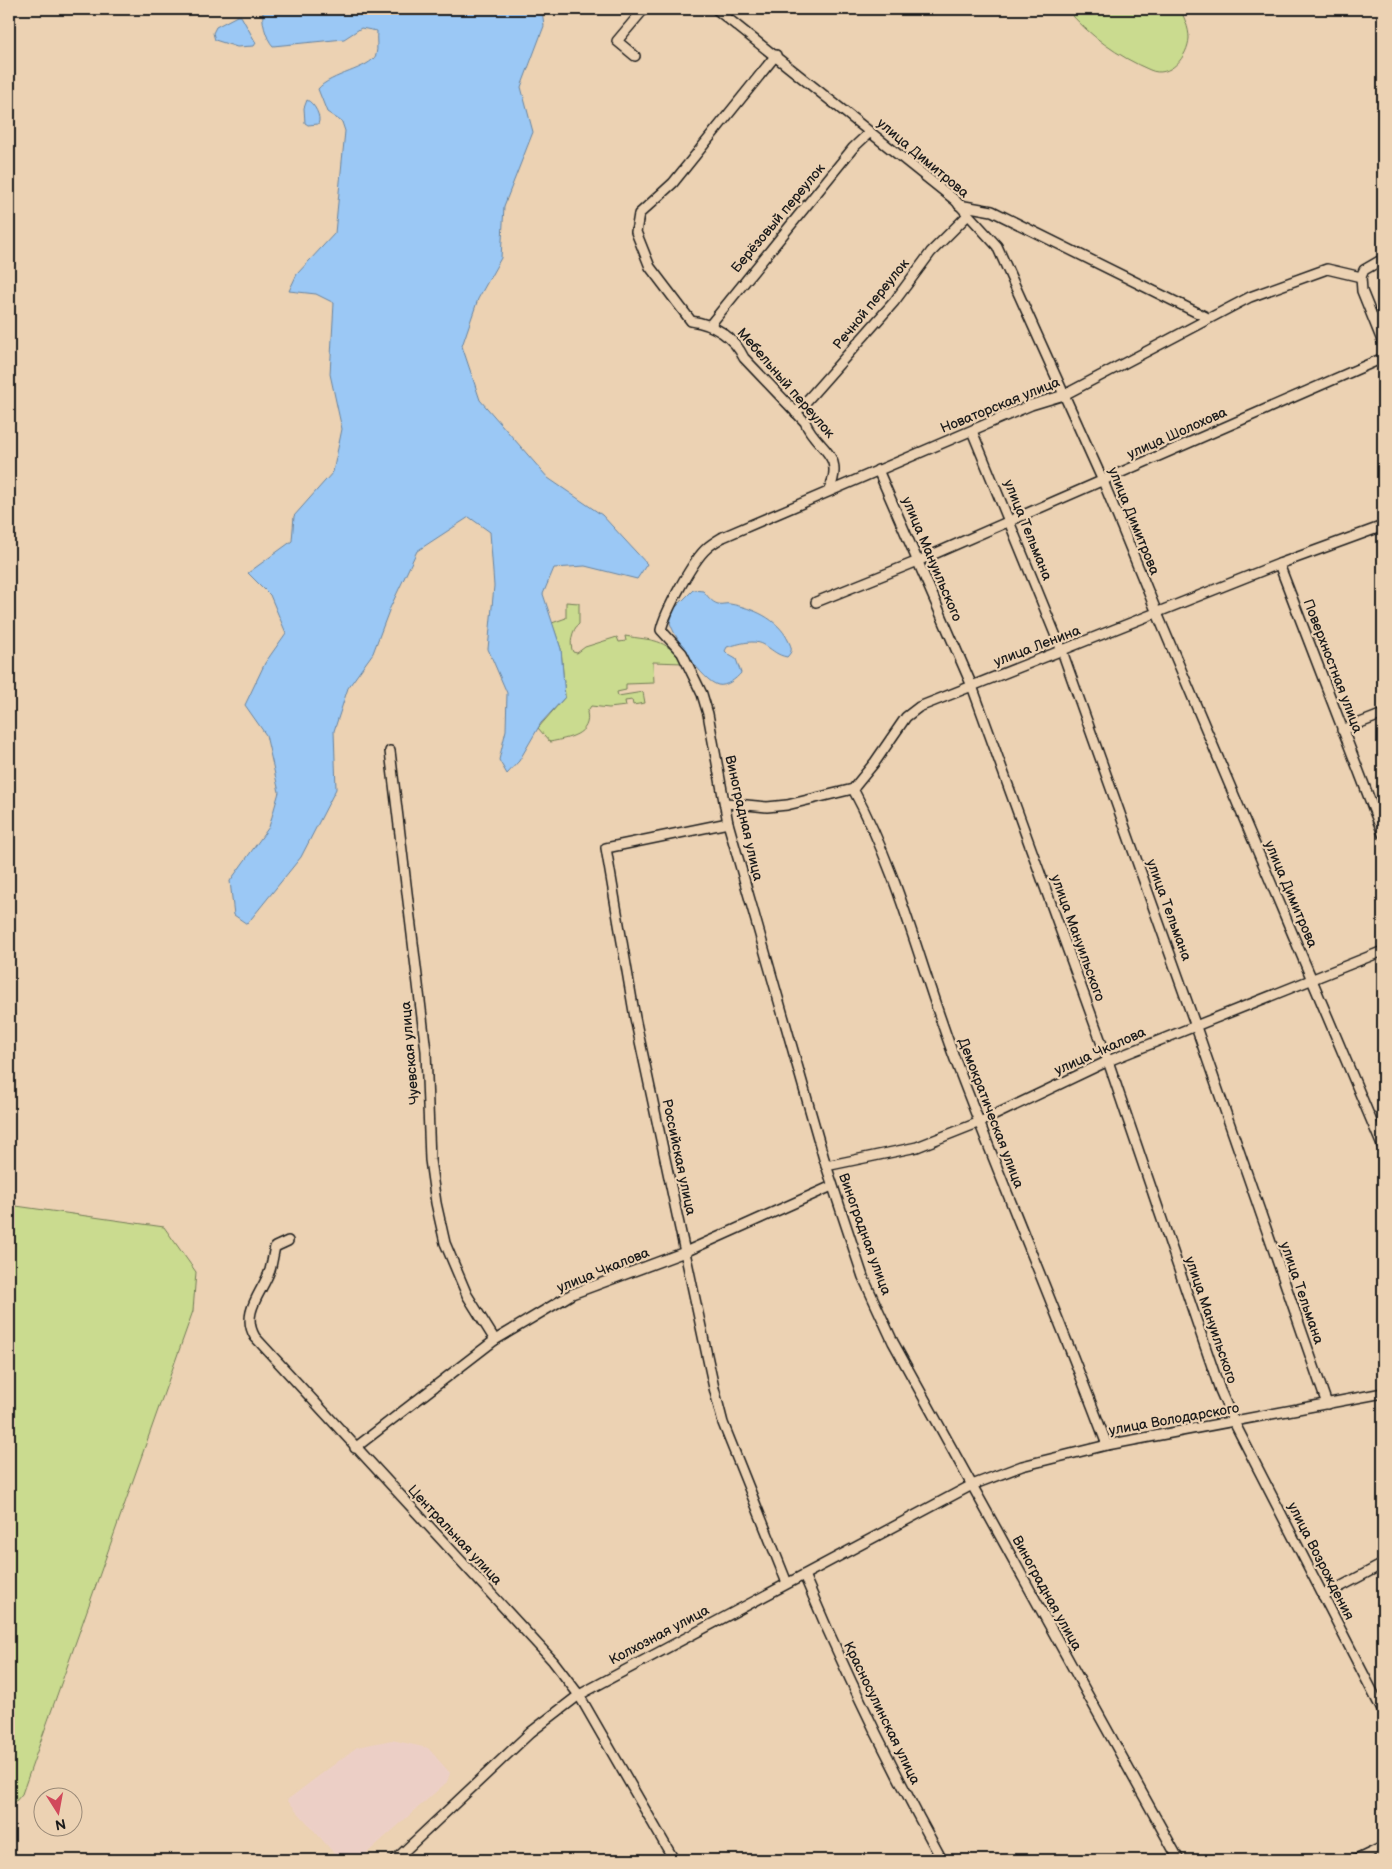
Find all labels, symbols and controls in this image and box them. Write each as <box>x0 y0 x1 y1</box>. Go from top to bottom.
street label: улица Димитрова <box>874 115 973 202</box>
street label: Берёзовый переулок <box>727 160 829 276</box>
street label: Речной переулок <box>829 255 913 353</box>
street label: Мебельный переулок <box>734 324 839 442</box>
street label: Новаторская улица <box>938 373 1063 437</box>
street label: улица Шолохова <box>1124 403 1230 463</box>
street label: улица Димитрова <box>1105 465 1164 578</box>
street label: улица Тельмана <box>1000 477 1056 583</box>
street label: улица Мануильского <box>898 494 966 624</box>
street label: Поверхностная улица <box>1300 597 1367 736</box>
street label: улица Ленина <box>991 621 1083 670</box>
street label: Виноградная улица <box>721 753 767 883</box>
street label: улица Димитрова <box>1261 838 1321 951</box>
street label: улица Тельмана <box>1143 857 1196 964</box>
street label: улица Мануильского <box>1047 872 1109 1004</box>
street label: Чуевская улица <box>397 1000 423 1105</box>
street label: улица Чкалова <box>1052 1023 1149 1079</box>
street label: Демократическая улица <box>954 1035 1028 1191</box>
street label: Российская улица <box>658 1097 700 1217</box>
street label: Виноградная улица <box>835 1171 895 1298</box>
street label: улица Тельмана <box>1277 1240 1328 1347</box>
street label: улица Чкалова <box>554 1243 652 1296</box>
street label: улица Мануильского <box>1181 1254 1241 1386</box>
street label: улица Володарского <box>1108 1399 1240 1439</box>
street label: Центральная улица <box>404 1481 506 1589</box>
street label: улица Возрождения <box>1284 1499 1358 1623</box>
street label: Виноградная улица <box>1008 1533 1086 1654</box>
street label: Колхозная улица <box>606 1601 713 1668</box>
street label: Красносулинская улица <box>840 1639 924 1788</box>
north arrow <box>32 1786 82 1836</box>
text: N <box>54 1815 67 1834</box>

